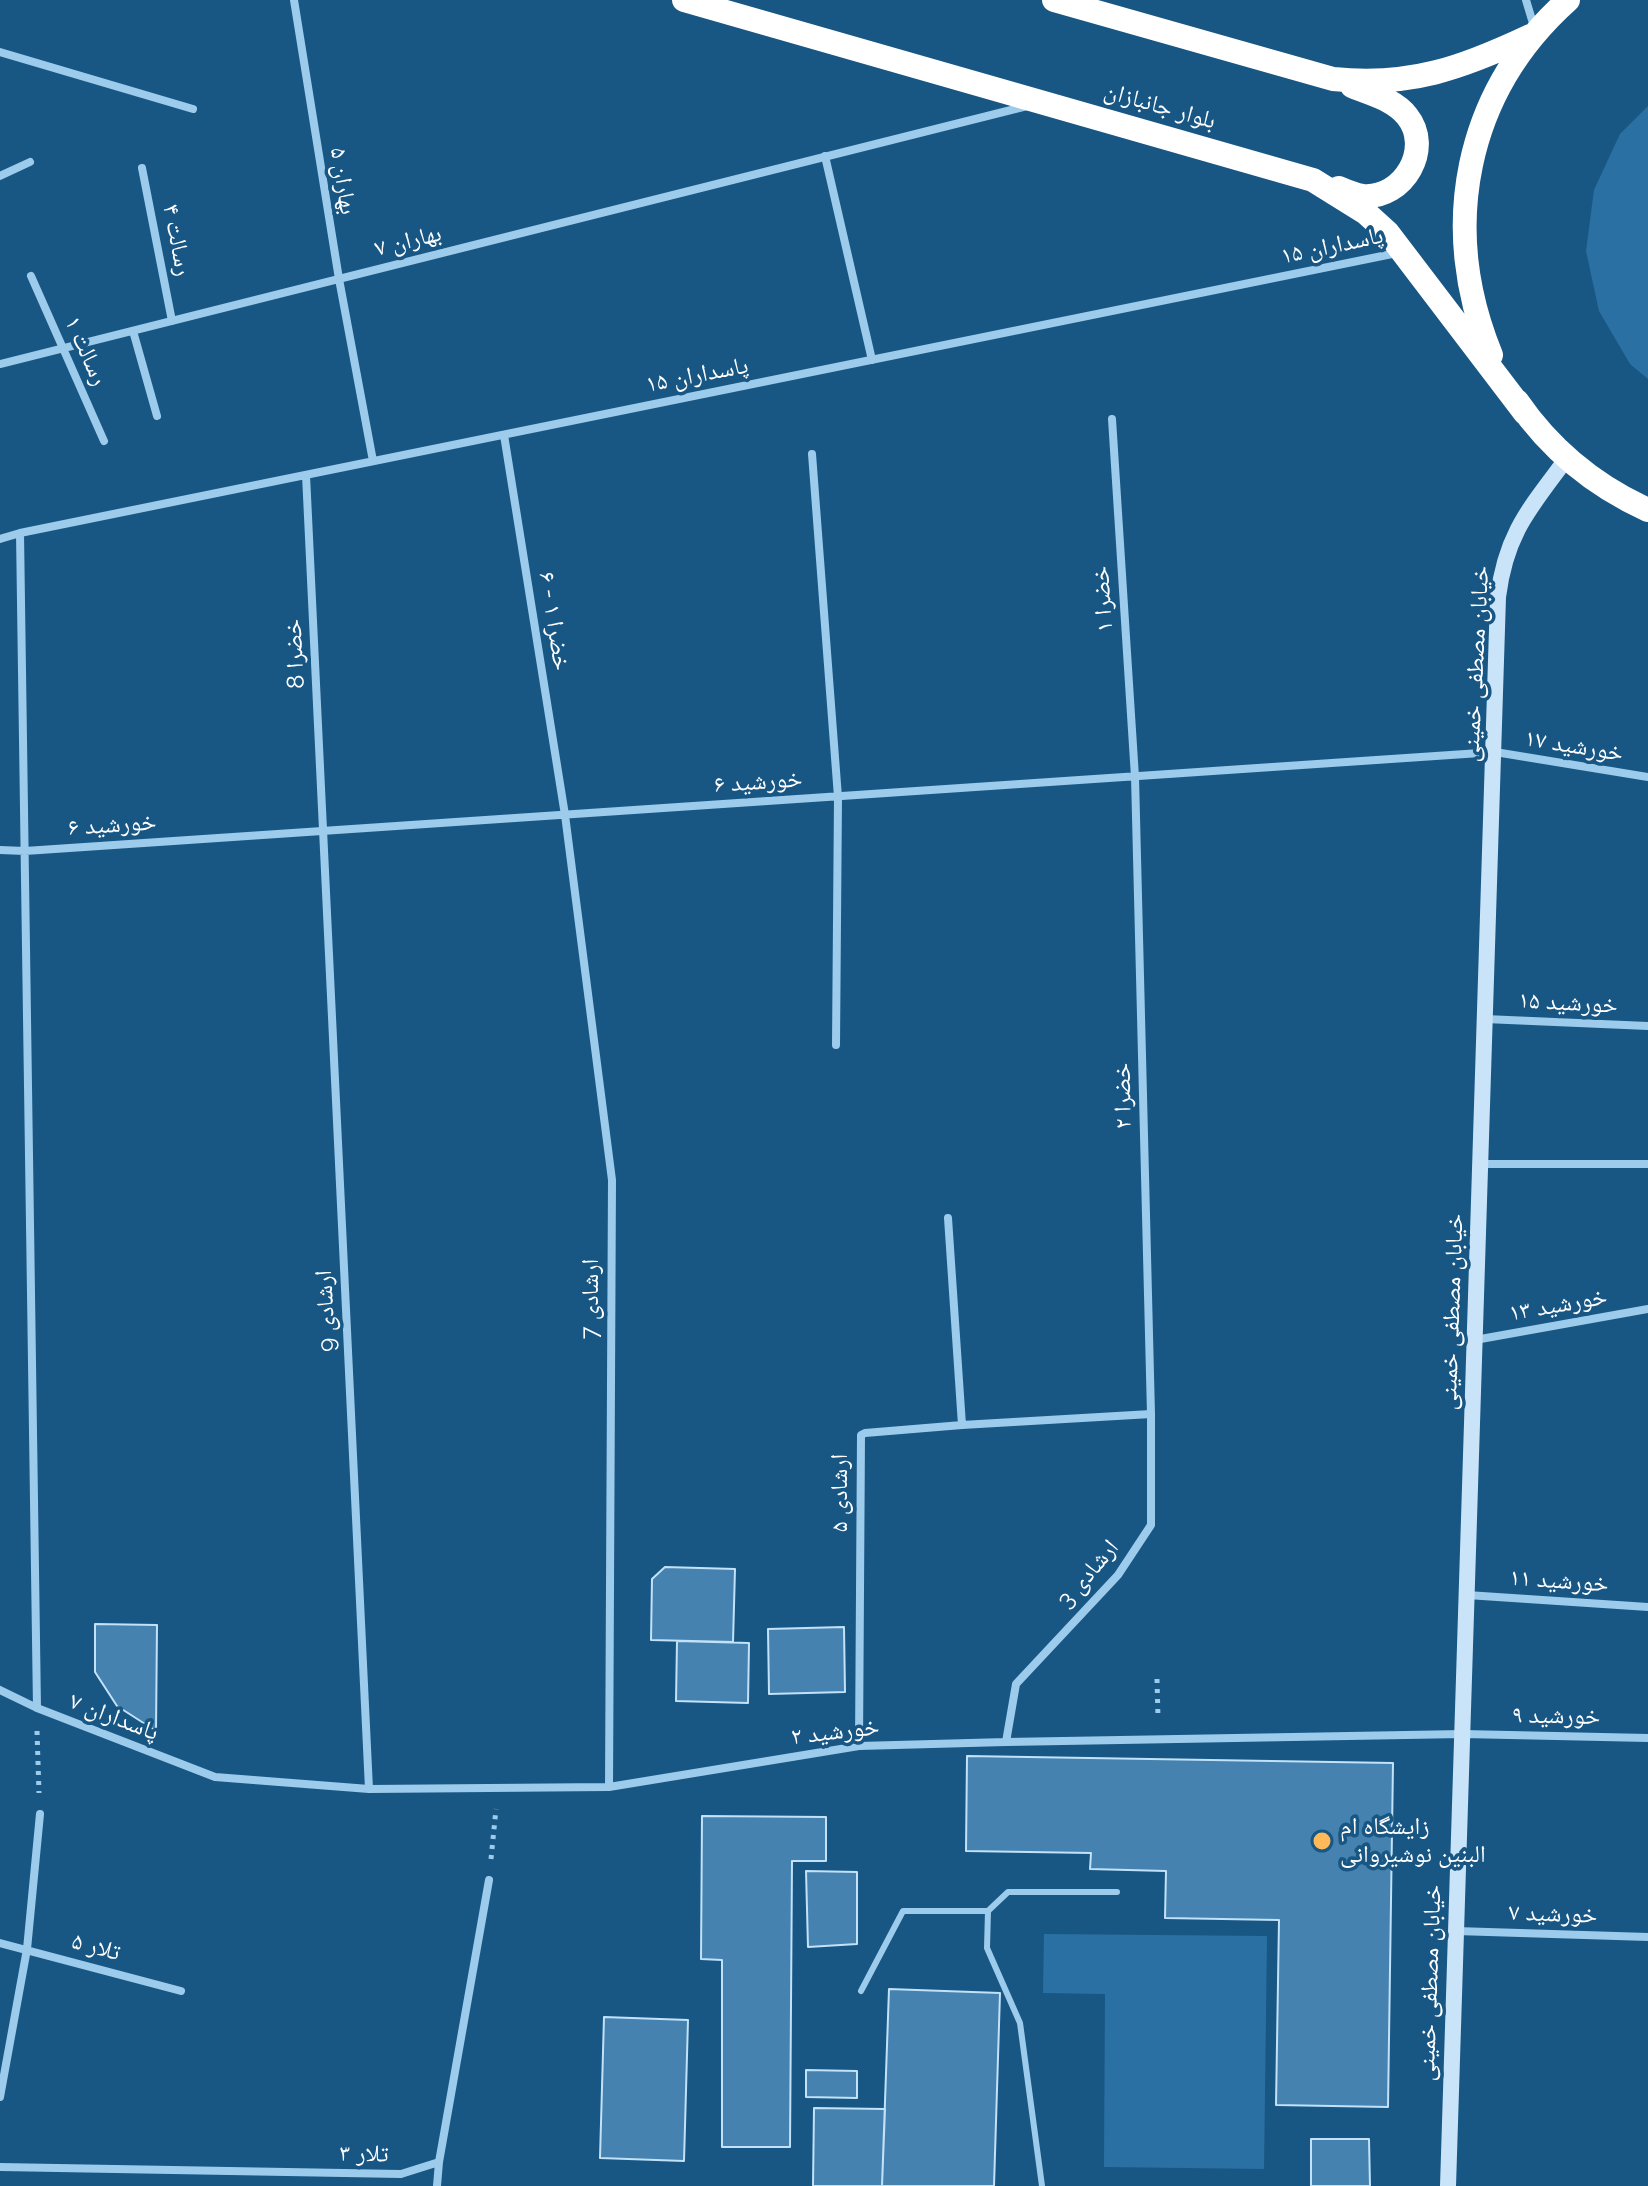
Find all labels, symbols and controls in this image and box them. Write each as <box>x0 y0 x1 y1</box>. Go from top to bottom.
street label: بلوار جانبازان <box>1101 76 1219 136</box>
street label: بهاران ۵ <box>323 145 363 217</box>
street label: رسالت ۴ <box>156 202 198 278</box>
street label: بهاران ۷ <box>372 219 444 263</box>
street label: پاسداران ۱۵ <box>1278 221 1386 271</box>
street label: رسالت ۱ <box>58 312 114 390</box>
street label: پاسداران ۱۵ <box>643 351 751 399</box>
street label: خضرا ۱ <box>1086 565 1120 633</box>
street label: خیابان مصطفی خمینی <box>1456 565 1496 763</box>
street label: خضرا ۱ - ۶ <box>532 570 576 672</box>
street label: خضرا 8 <box>279 618 311 690</box>
street label: خورشید ۱۷ <box>1523 724 1625 768</box>
street label: خورشید ۶ <box>713 765 803 799</box>
street label: خورشید ۶ <box>67 808 157 842</box>
street label: خورشید ۱۵ <box>1518 986 1618 1020</box>
street label: خضرا ۲ <box>1108 1063 1138 1129</box>
street label: خیابان مصطفی خمینی <box>1434 1213 1470 1411</box>
street label: ارشادی 7 <box>577 1259 605 1339</box>
street label: ارشادی 9 <box>309 1269 343 1353</box>
street label: خورشید ۱۳ <box>1507 1282 1609 1328</box>
street label: ارشادی ۵ <box>826 1454 854 1532</box>
street label: ارشادی 3 <box>1051 1534 1125 1614</box>
street label: خورشید ۱۱ <box>1508 1563 1610 1599</box>
street label: پاسداران ۷ <box>65 1687 163 1747</box>
street label: خورشید ۹ <box>1512 1701 1600 1731</box>
street label: خورشید ۲ <box>789 1712 881 1752</box>
place label: زایشگاه ام البنین نوشیروانی <box>1340 1813 1486 1869</box>
marker: زایشگاه ام البنین نوشیروانی <box>1311 1830 1333 1852</box>
street label: خیابان مصطفی خمینی <box>1412 1884 1448 2082</box>
street label: خورشید ۷ <box>1508 1898 1598 1930</box>
street label: تلار ۵ <box>69 1927 123 1967</box>
street label: تلار ۳ <box>339 2139 389 2169</box>

